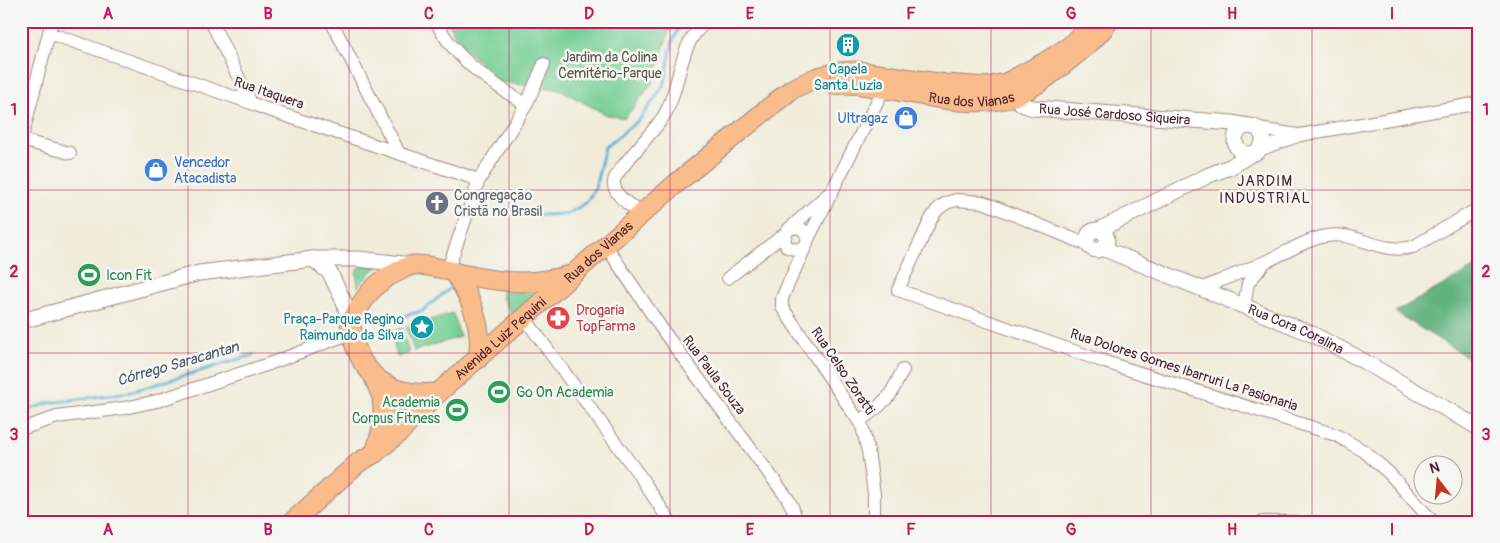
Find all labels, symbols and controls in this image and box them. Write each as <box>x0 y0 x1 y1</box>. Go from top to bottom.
text: A <box>103 4 114 24</box>
text: B <box>263 4 273 24</box>
text: C <box>424 4 434 24</box>
text: D <box>584 4 594 24</box>
text: E <box>746 4 755 24</box>
text: F <box>906 4 916 24</box>
text: G <box>1066 4 1077 24</box>
text: H <box>1227 4 1237 24</box>
text: I <box>1390 4 1394 24</box>
building icon: Capela Santa Luzia <box>835 32 861 58</box>
park label: Jardim da Colina Cemitério-Parque <box>558 49 662 82</box>
place label: Capela Santa Luzia <box>814 61 882 94</box>
street label: Rua Itaquera <box>232 73 306 113</box>
street label: Rua dos Vianas <box>927 88 1017 110</box>
text: 1 <box>11 100 17 120</box>
street label: Rua José Cardoso Siqueira <box>1038 100 1191 128</box>
text: 1 <box>1483 100 1489 120</box>
shop icon: Ultragaz <box>893 105 919 131</box>
place label: Ultragaz <box>837 110 888 127</box>
place label: Vencedor Atacadista <box>174 154 237 187</box>
shop icon: Vencedor Atacadista <box>143 157 169 183</box>
district label: JARDIM INDUSTRIAL <box>1219 172 1311 208</box>
place label: Congregação Cristã no Brasil <box>454 187 543 220</box>
church icon: Congregação Cristã no Brasil <box>424 190 450 216</box>
street label: Rua dos Vianas <box>561 217 637 287</box>
text: 2 <box>10 262 19 282</box>
sports icon: Icon Fit <box>76 262 102 288</box>
text: 2 <box>1482 262 1491 282</box>
place label: Icon Fit <box>106 267 152 284</box>
street label: Avenida Luiz Pequini <box>451 293 550 383</box>
street label: Rua Cora Coralina <box>1245 300 1347 358</box>
place label: Drogaria TopFarma <box>576 302 635 335</box>
pharmacy icon: Drogaria TopFarma <box>545 305 571 331</box>
place label: Praça-Parque Regino Raimundo da Silva <box>283 311 404 344</box>
place icon: Praça-Parque Regino Raimundo da Silva <box>409 314 435 340</box>
street label: Rua Celso Zoratti <box>807 324 879 418</box>
street label: Rua Dolores Gomes Ibarruri La Pasionaria <box>1068 325 1300 415</box>
street label: Rua Paula Souza <box>679 332 749 418</box>
water label: Córrego Saracantan <box>115 337 242 390</box>
sports icon: Go On Academia <box>486 379 512 405</box>
place label: Go On Academia <box>516 384 614 401</box>
place label: Academia Corpus Fitness <box>352 394 441 427</box>
sports icon: Academia Corpus Fitness <box>444 397 470 423</box>
text: 3 <box>10 425 19 445</box>
text: 3 <box>1482 425 1491 445</box>
north arrow <box>1412 456 1462 506</box>
text: N <box>1428 459 1441 477</box>
text: A <box>103 520 114 540</box>
text: B <box>263 520 273 540</box>
text: C <box>424 520 434 540</box>
text: D <box>584 520 594 540</box>
text: E <box>746 520 755 540</box>
text: F <box>906 520 916 540</box>
text: G <box>1066 520 1077 540</box>
text: H <box>1227 520 1237 540</box>
text: I <box>1390 520 1394 540</box>

